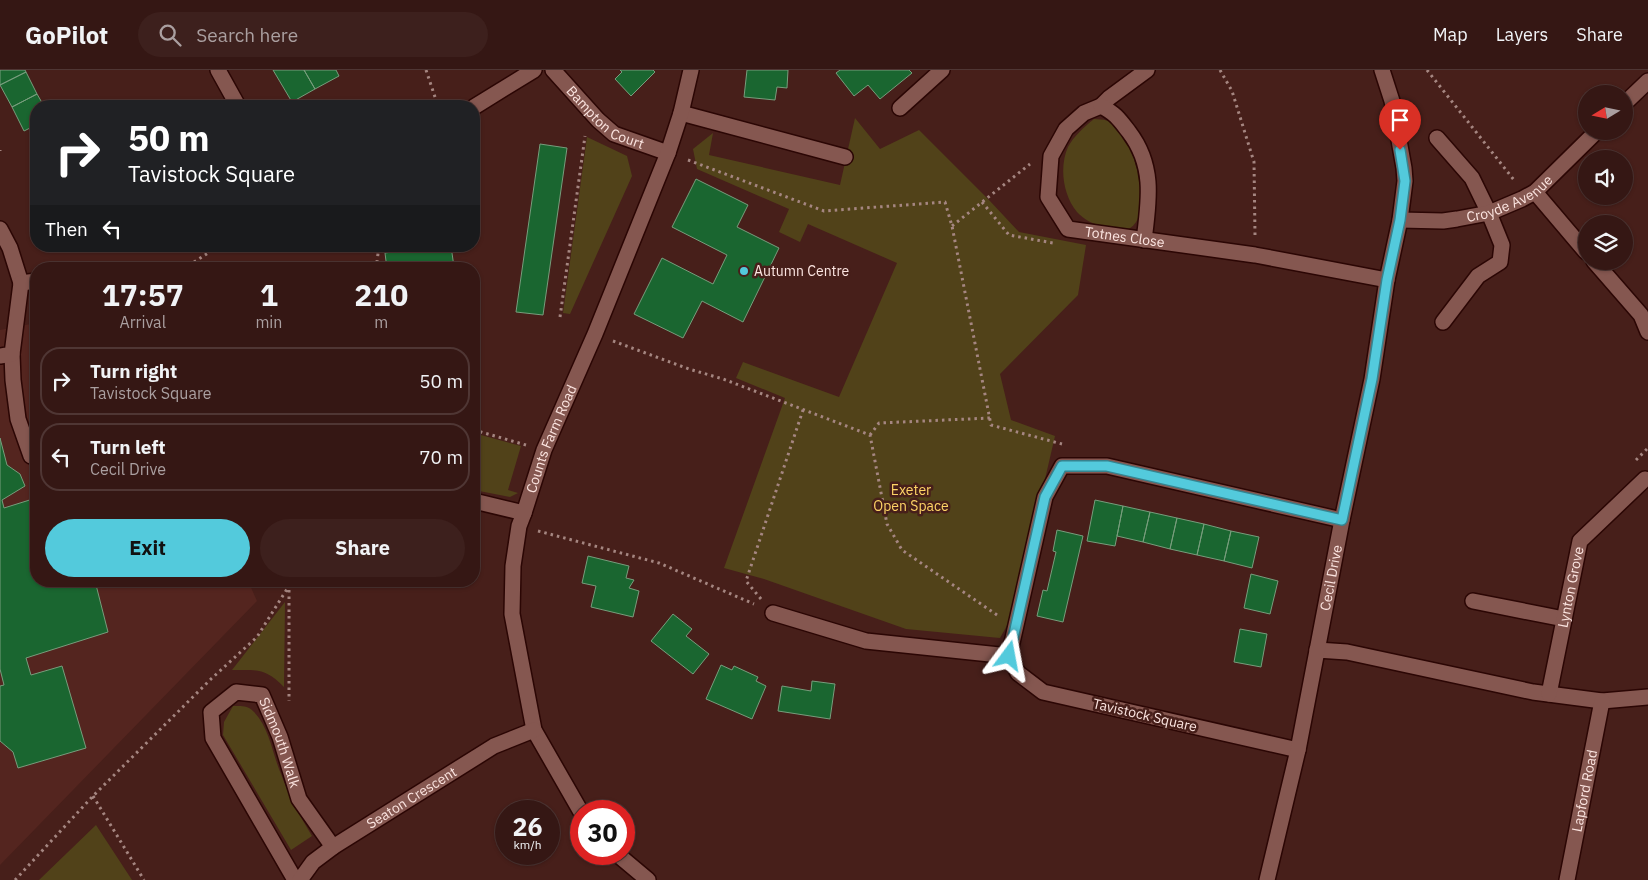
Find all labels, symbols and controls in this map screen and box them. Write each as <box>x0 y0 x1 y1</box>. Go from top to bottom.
search box <box>138 12 488 57</box>
text: GoPilot <box>25 19 108 51</box>
icon: search <box>156 21 184 49</box>
text: Search here <box>196 23 298 47</box>
text: Map <box>1433 23 1468 46</box>
text: Layers <box>1496 23 1548 46</box>
text: Share <box>1576 23 1623 46</box>
street label: Bampton Court <box>563 82 647 153</box>
north arrow <box>1578 85 1632 140</box>
map controls <box>1578 85 1633 270</box>
pin <box>1379 99 1421 150</box>
icon: arrive <box>1386 106 1414 134</box>
text: 50 m <box>128 115 210 161</box>
icon: right <box>45 120 110 185</box>
button: sound <box>1578 150 1633 205</box>
text: Tavistock Square <box>128 159 295 188</box>
street label: Croyde Avenue <box>1465 171 1556 226</box>
icon: left <box>98 215 126 243</box>
button: layers <box>1578 215 1633 270</box>
text: Then <box>45 217 88 241</box>
street label: Totnes Close <box>1084 222 1166 251</box>
place label: Autumn Centre <box>754 262 850 280</box>
marker: Autumn Centre <box>738 265 750 277</box>
text: 17:57 <box>102 275 184 314</box>
text: 1 <box>260 275 278 314</box>
text: 210 <box>354 275 408 314</box>
text: Arrival <box>119 312 166 332</box>
text: min <box>255 312 282 332</box>
text: m <box>374 312 388 332</box>
text: Turn right <box>90 359 177 383</box>
icon: right <box>47 367 75 395</box>
text: 50 m <box>419 369 463 393</box>
street label: Counts Farm Road <box>522 382 581 495</box>
text: Tavistock Square <box>90 383 212 403</box>
text: Turn left <box>90 435 166 459</box>
icon: left <box>47 443 75 471</box>
text: 70 m <box>419 445 463 469</box>
text: Cecil Drive <box>90 459 166 479</box>
park label: Exeter Open Space <box>873 481 949 515</box>
button: Exit <box>45 519 250 577</box>
button: Share <box>260 519 465 577</box>
street label: Cecil Drive <box>1316 543 1346 612</box>
street label: Lynton Grove <box>1554 545 1588 629</box>
position arrow <box>982 629 1034 681</box>
street label: Sidmouth Walk <box>255 694 304 790</box>
street label: Tavistock Square <box>1091 694 1199 736</box>
street label: Lapford Road <box>1568 748 1601 833</box>
street label: Seaton Crescent <box>363 763 460 833</box>
speed limit sign: 30 <box>570 800 635 865</box>
text: 26 <box>512 810 543 843</box>
text: km/h <box>513 837 542 852</box>

